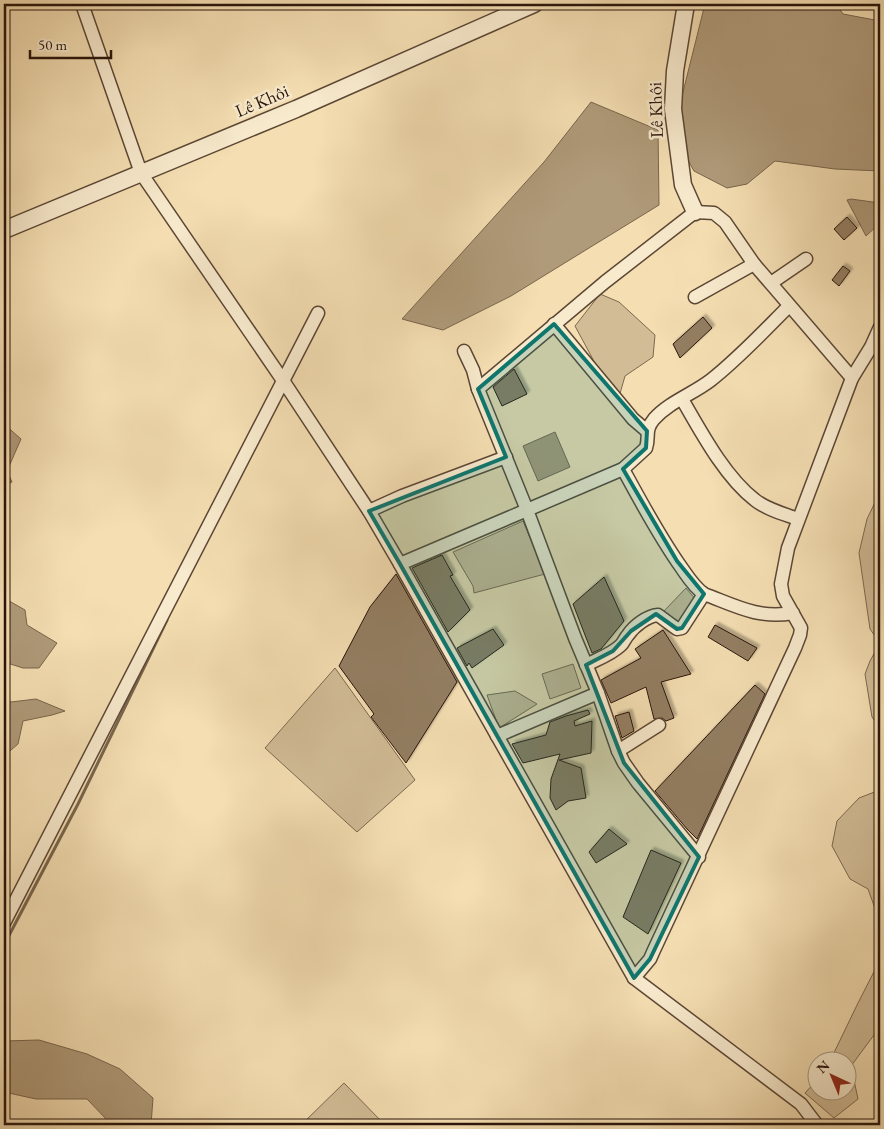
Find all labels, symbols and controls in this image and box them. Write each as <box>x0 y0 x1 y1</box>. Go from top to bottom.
scale bar <box>30 28 111 60</box>
text: 50 m <box>38 35 67 54</box>
street label: Lê Khôi <box>232 79 293 122</box>
street label: Lê Khôi <box>643 81 668 138</box>
north arrow <box>806 1052 856 1102</box>
text: N <box>813 1056 834 1077</box>

